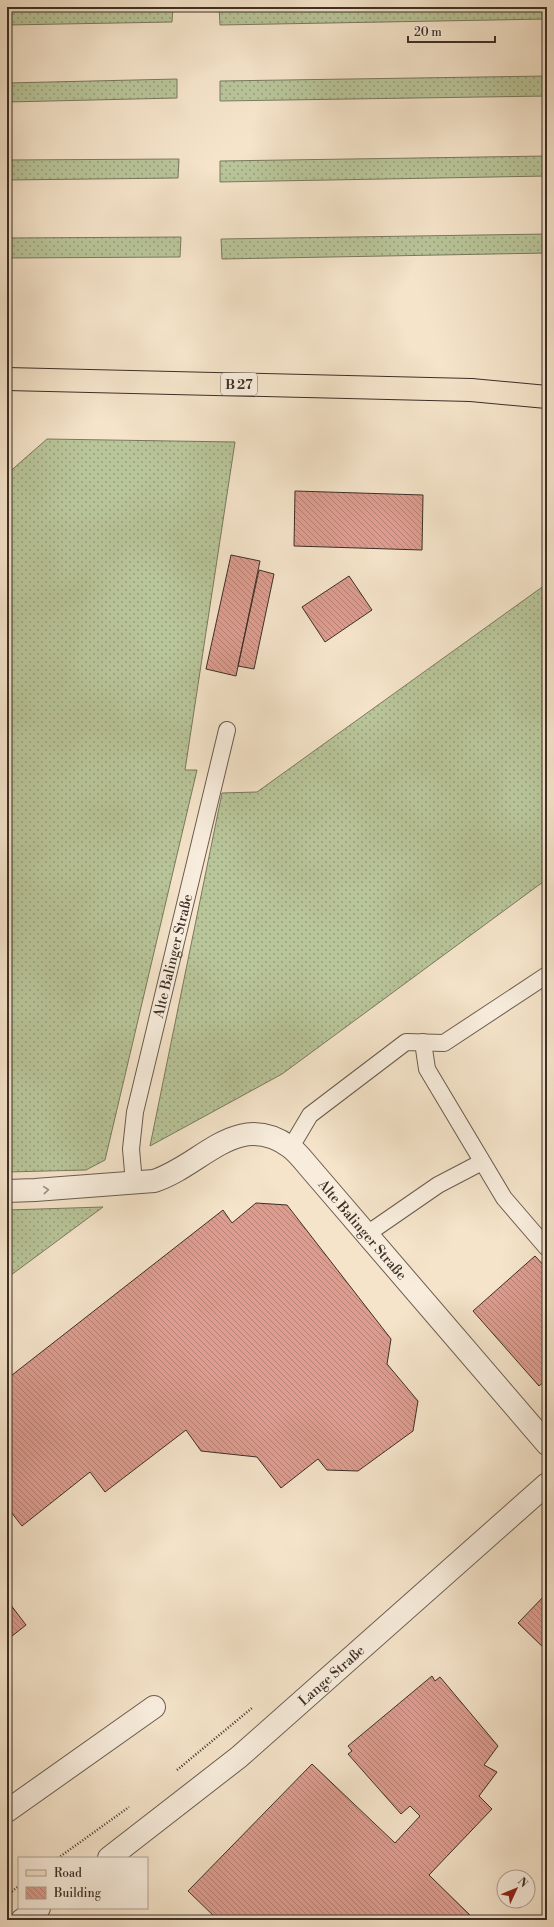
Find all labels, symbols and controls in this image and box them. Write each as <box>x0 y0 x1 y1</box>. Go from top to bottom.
scale bar <box>408 18 495 44</box>
text: 20 m <box>414 25 442 40</box>
road number: B 27 <box>221 373 257 395</box>
street label: Alte Balinger Straße <box>150 892 197 1021</box>
street label: Alte Balinger Straße <box>313 1176 410 1284</box>
one-way arrow <box>43 1185 49 1194</box>
street label: Lange Straße <box>295 1642 369 1710</box>
legend <box>18 1857 148 1909</box>
text: Road <box>54 1866 82 1881</box>
north arrow <box>496 1869 536 1909</box>
text: N <box>514 1875 531 1891</box>
text: Building <box>53 1886 102 1901</box>

